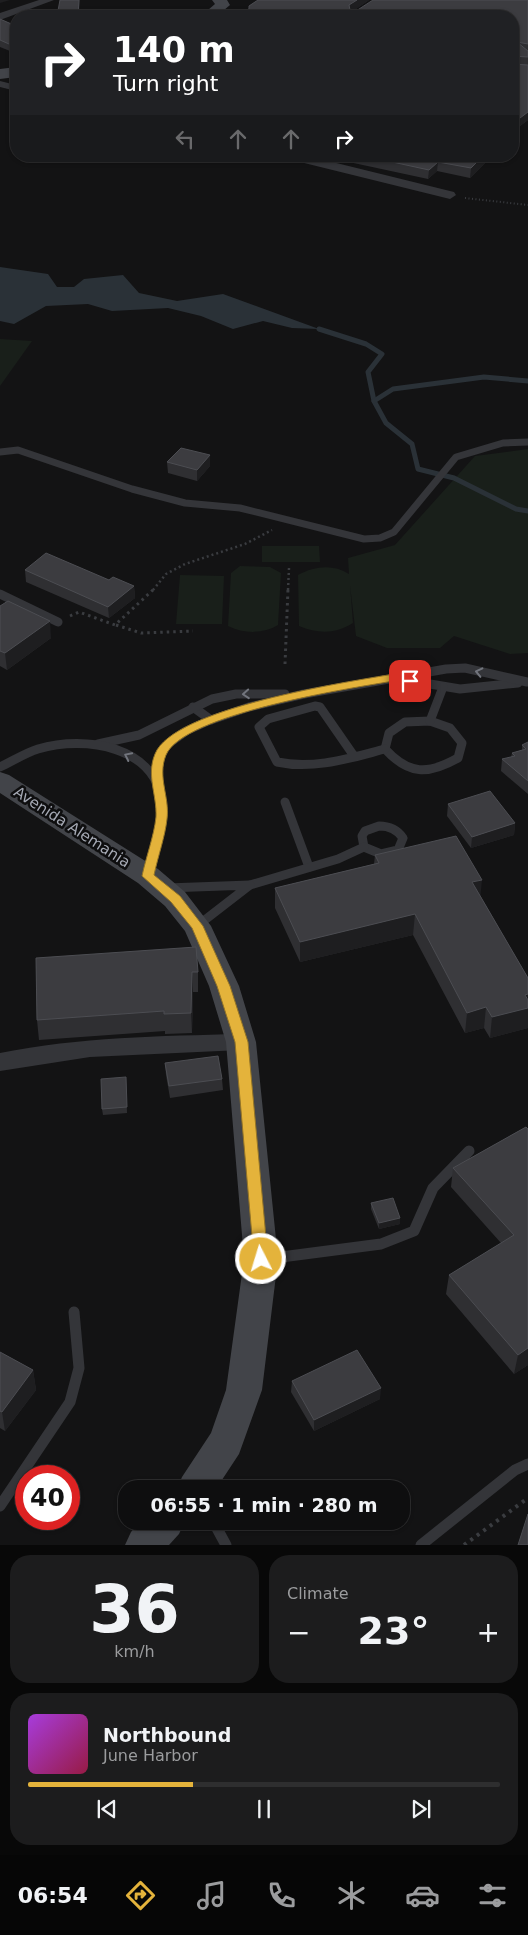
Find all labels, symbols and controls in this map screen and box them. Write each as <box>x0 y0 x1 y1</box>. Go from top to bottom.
icon: right <box>30 30 95 95</box>
text: 140 m <box>113 30 235 70</box>
text: Turn right <box>113 71 218 96</box>
icon: left <box>171 125 199 153</box>
icon: ahead <box>224 125 252 153</box>
icon: ahead <box>277 125 305 153</box>
icon: right <box>330 125 358 153</box>
pin <box>389 660 431 702</box>
icon: arrive <box>396 667 424 695</box>
one-way arrow <box>474 667 483 678</box>
one-way arrow <box>242 688 250 699</box>
one-way arrow <box>124 752 133 762</box>
street label: Avenida Alemania <box>10 783 134 871</box>
position arrow <box>234 1232 286 1284</box>
speed limit sign: 40 <box>15 1465 80 1530</box>
text: 06:55 · 1 min · 280 m <box>150 1494 378 1516</box>
text: 36 <box>89 1572 180 1647</box>
text: Climate <box>287 1584 349 1603</box>
text: 23° <box>358 1609 429 1653</box>
text: − <box>287 1616 310 1649</box>
text: + <box>477 1616 500 1649</box>
text: km/h <box>114 1642 155 1661</box>
text: Northbound <box>103 1724 231 1746</box>
text: June Harbor <box>103 1746 198 1765</box>
icon: previous <box>93 1795 121 1823</box>
icon: pause <box>250 1795 278 1823</box>
icon: next <box>407 1795 435 1823</box>
icon: directions <box>123 1878 158 1913</box>
icon: music <box>194 1878 229 1913</box>
icon: phone <box>264 1878 299 1913</box>
icon: climate <box>334 1878 369 1913</box>
icon: car <box>405 1878 440 1913</box>
icon: filters <box>475 1878 510 1913</box>
text: 06:54 <box>18 1883 88 1908</box>

